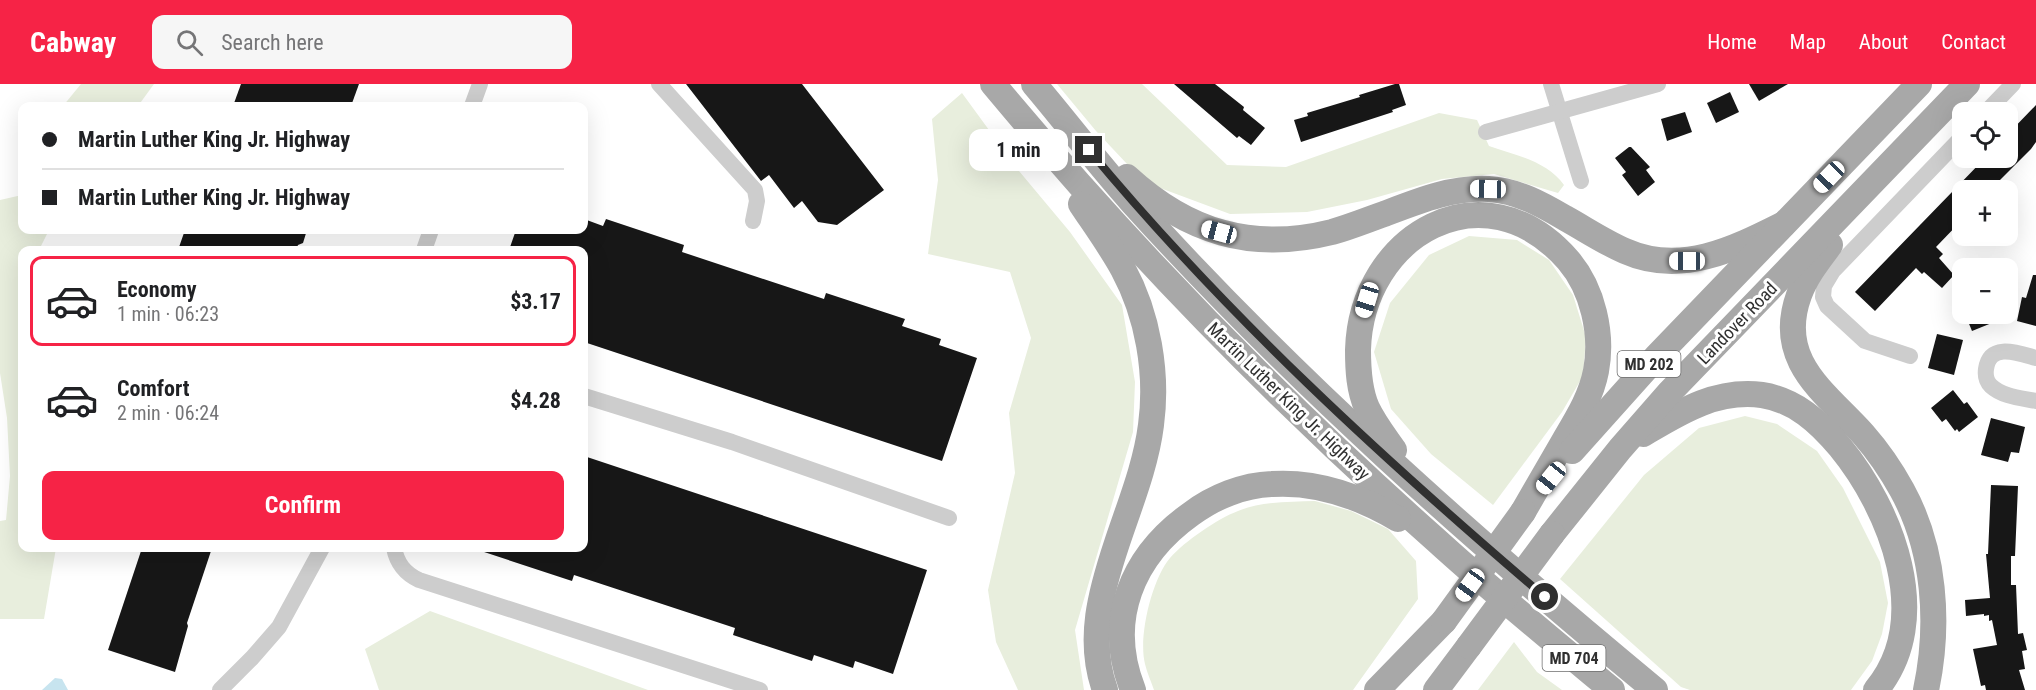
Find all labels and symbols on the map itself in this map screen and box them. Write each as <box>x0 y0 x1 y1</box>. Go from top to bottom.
callout: 1 min <box>969 129 1068 171</box>
route end <box>1075 136 1102 163</box>
car <box>1810 158 1848 196</box>
car <box>1470 180 1506 198</box>
car <box>1199 219 1239 245</box>
car <box>1669 252 1705 270</box>
street label: Landover Road <box>1693 278 1781 368</box>
car <box>1353 280 1381 320</box>
street label: Martin Luther King Jr. Highway <box>1203 318 1375 484</box>
road number: MD 202 <box>1618 351 1680 377</box>
car <box>1533 458 1569 498</box>
car <box>1452 565 1488 605</box>
route start <box>1531 583 1558 610</box>
road number: MD 704 <box>1542 645 1606 671</box>

